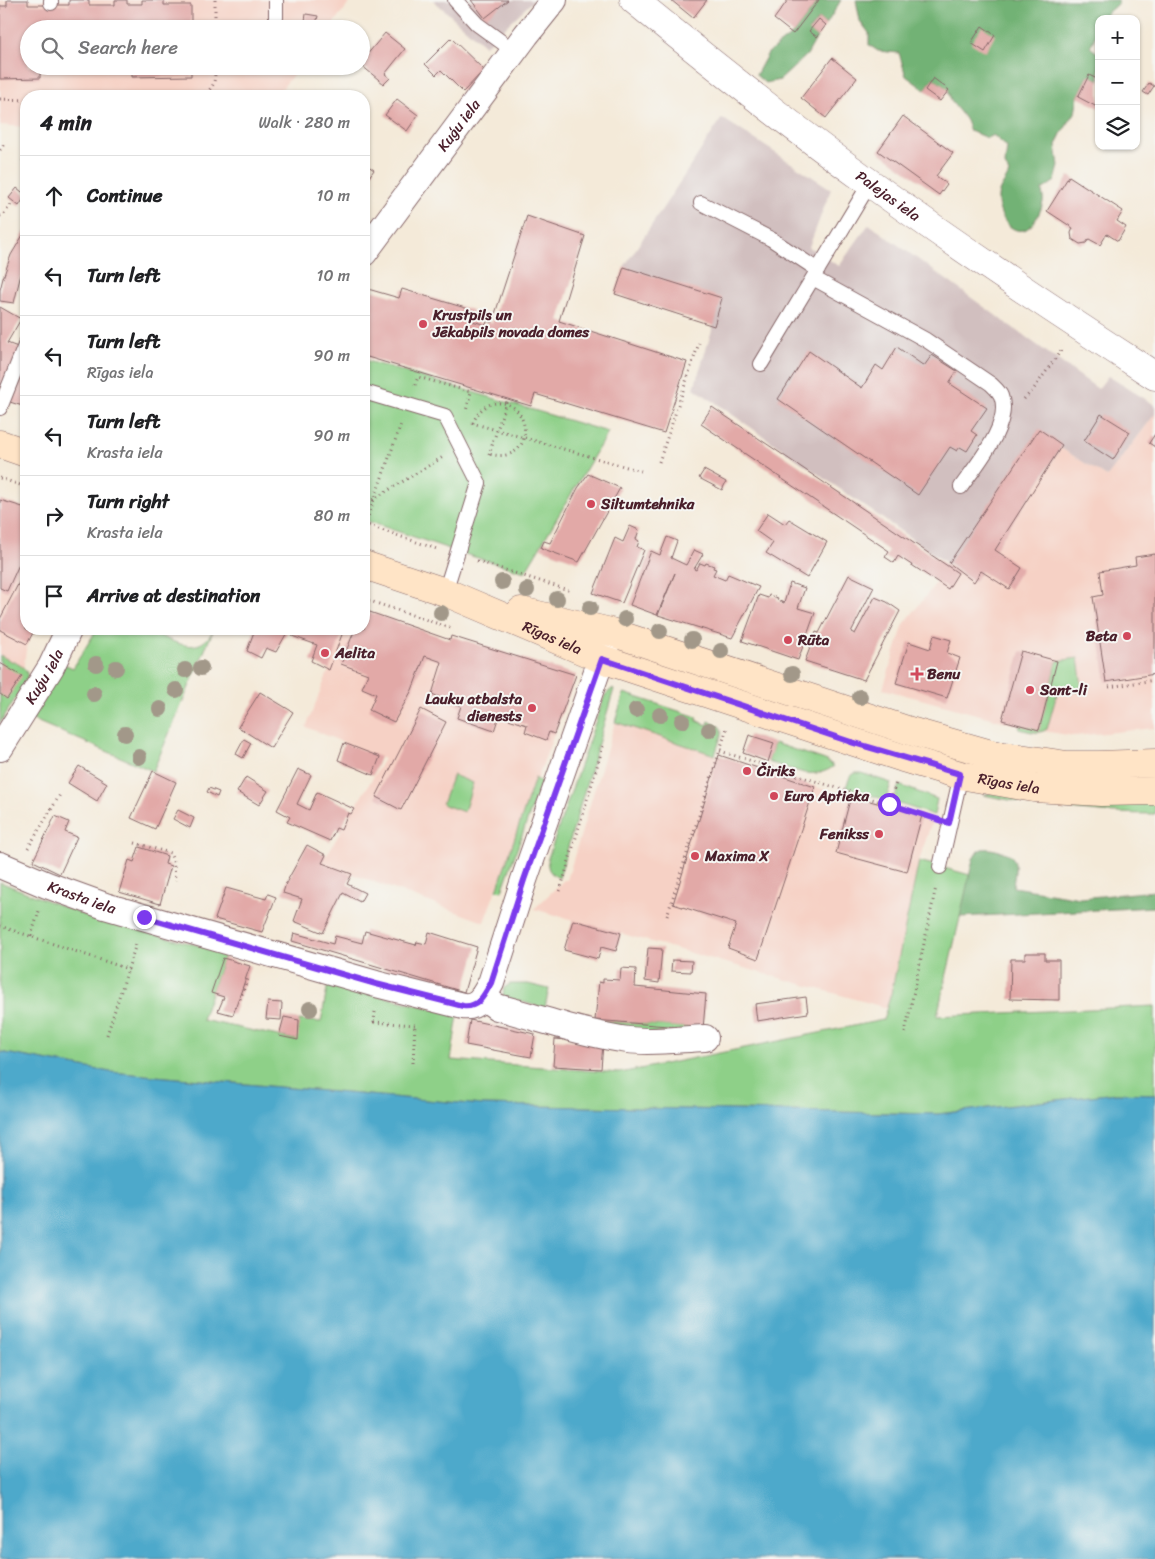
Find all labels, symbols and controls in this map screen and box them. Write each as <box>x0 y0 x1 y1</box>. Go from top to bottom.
map controls <box>1095 15 1140 150</box>
button: + <box>1095 15 1140 60</box>
search box <box>20 20 370 75</box>
text: Search here <box>78 31 178 64</box>
icon: search <box>38 34 66 62</box>
button: − <box>1095 60 1140 105</box>
street label: Kuģu iela <box>430 93 488 157</box>
text: 4 min <box>40 104 92 142</box>
button: layers <box>1095 105 1140 150</box>
text: Walk · 280 m <box>259 108 350 137</box>
street label: Palejas iela <box>850 164 927 229</box>
text: Continue <box>87 179 163 212</box>
text: 10 m <box>317 181 350 210</box>
icon: ahead <box>40 182 68 210</box>
text: Turn left <box>87 259 160 292</box>
text: 10 m <box>317 261 350 290</box>
icon: left <box>40 262 68 290</box>
place label: Krustpils un Jēkabpils novada domes <box>432 302 590 345</box>
marker: Krustpils un Jēkabpils novada domes <box>417 318 429 330</box>
text: Turn left <box>87 325 160 358</box>
text: 90 m <box>314 341 350 370</box>
icon: left <box>40 342 68 370</box>
text: Rīgas iela <box>87 358 153 387</box>
text: Turn left <box>87 405 160 438</box>
text: 90 m <box>314 421 350 450</box>
icon: left <box>40 422 68 450</box>
text: Krasta iela <box>87 438 163 467</box>
text: Turn right <box>87 485 169 518</box>
place label: Siltumtehnika <box>600 491 695 517</box>
marker: Siltumtehnika <box>585 498 597 510</box>
text: 80 m <box>314 501 350 530</box>
icon: right <box>40 502 68 530</box>
text: Krasta iela <box>87 518 163 547</box>
text: Arrive at destination <box>87 579 260 612</box>
icon: arrive <box>40 582 68 610</box>
street label: Rīgas iela <box>518 614 586 662</box>
place label: Beta <box>1086 623 1117 649</box>
place label: Rūta <box>797 627 830 653</box>
marker: Beta <box>1121 630 1133 642</box>
marker: Rūta <box>782 634 794 646</box>
place label: Aelita <box>334 640 376 666</box>
street label: Kuģu iela <box>18 644 71 709</box>
marker: Aelita <box>319 647 331 659</box>
place label: Benu <box>927 661 961 687</box>
marker: Benu <box>911 668 923 680</box>
place label: Sant-li <box>1039 677 1088 703</box>
marker: Sant-li <box>1024 684 1036 696</box>
place label: Lauku atbalsta dienests <box>425 686 523 729</box>
marker: Lauku atbalsta dienests <box>526 702 538 714</box>
place label: Čiriks <box>756 758 796 784</box>
marker: Čiriks <box>741 765 753 777</box>
street label: Rīgas iela <box>976 765 1041 801</box>
place label: Euro Aptieka <box>784 783 870 809</box>
marker: Euro Aptieka <box>768 790 780 802</box>
route start <box>878 793 901 816</box>
place label: Fenikss <box>819 821 870 847</box>
marker: Fenikss <box>873 828 885 840</box>
place label: Maxima X <box>704 843 770 869</box>
marker: Maxima X <box>689 850 701 862</box>
street label: Krasta iela <box>44 873 119 922</box>
route end <box>133 906 156 929</box>

